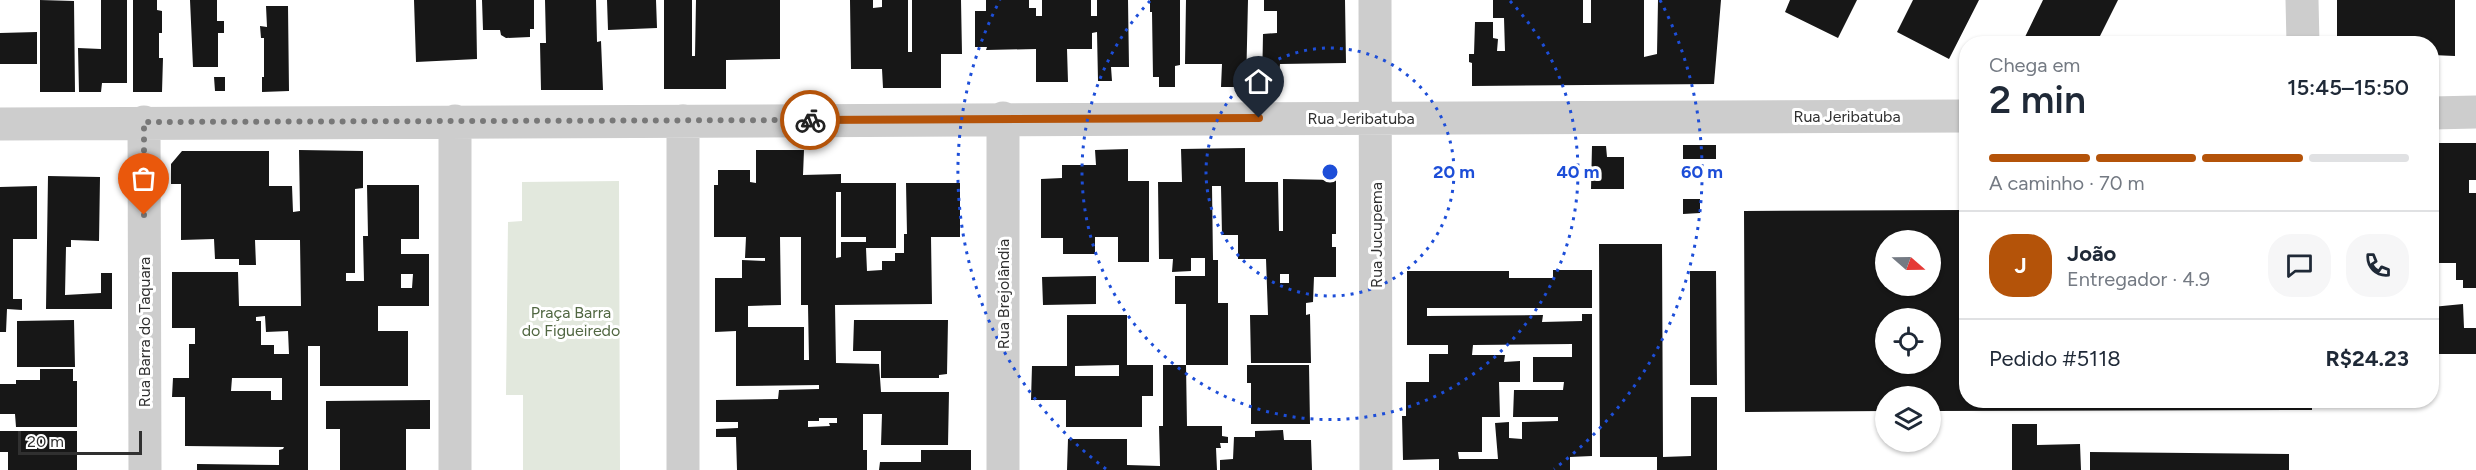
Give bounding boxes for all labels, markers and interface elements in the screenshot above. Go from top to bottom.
text: Chega em [1989,53,2080,77]
pin [1233,56,1284,118]
icon: home [1242,65,1275,98]
text: 15:45–15:50 [2287,74,2409,101]
text: 2 min [1989,76,2086,123]
courier [780,90,840,150]
icon: bike [794,104,827,137]
street label: Rua Jeribatuba [1793,107,1901,126]
street label: Rua Jeribatuba [1307,109,1415,128]
pin [118,153,169,215]
text: 20 m [1433,161,1475,183]
text: 40 m [1556,161,1600,183]
text: 60 m [1681,161,1723,183]
icon: bag [127,162,160,195]
centre of rings [1320,162,1340,182]
text: A caminho · 70 m [1989,171,2145,195]
street label: Rua Jucupema [1367,182,1386,288]
north arrow [1875,230,1941,296]
map controls [1875,230,1941,452]
button: chat [2268,234,2331,297]
button: phone [2346,234,2409,297]
street label: Rua Brejolândia [994,239,1013,349]
text: João [2067,240,2116,267]
text: J [2014,252,2027,279]
street label: Rua Barra do Taquara [135,257,154,407]
text: Entregador · 4.9 [2067,267,2210,291]
park label: Praça Barra do Figueiredo [522,303,620,340]
button: locate [1875,308,1941,374]
text: Pedido #5118 [1989,345,2121,372]
text: R$24.23 [2326,345,2409,372]
button: layers [1875,386,1941,452]
scale bar [18,428,142,456]
text: 20 m [27,432,64,451]

